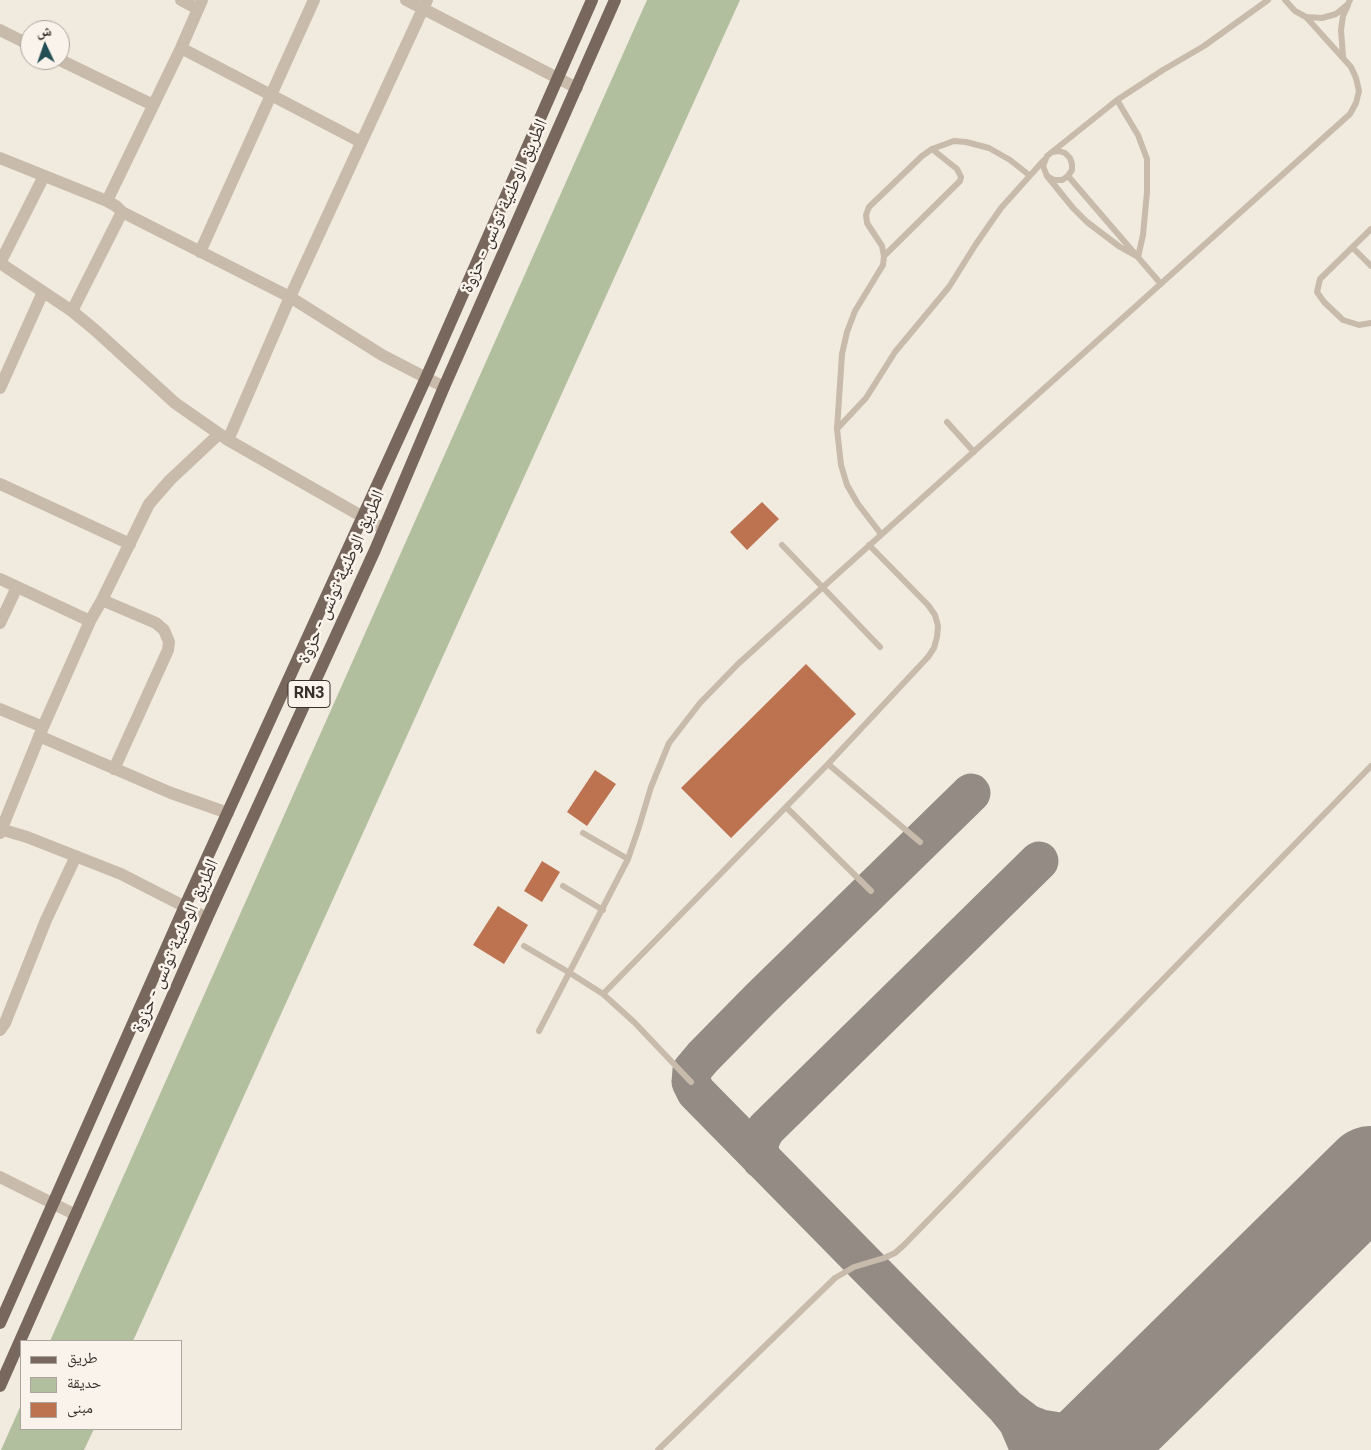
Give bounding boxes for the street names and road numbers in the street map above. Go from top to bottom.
street label: الطريق الوطنية تونس - حزوة [457,116,553,296]
street label: الطريق الوطنية تونس - حزوة [294,487,390,667]
road number: RN3 [288,681,330,708]
street label: الطريق الوطنية تونس - حزوة [128,856,224,1036]

